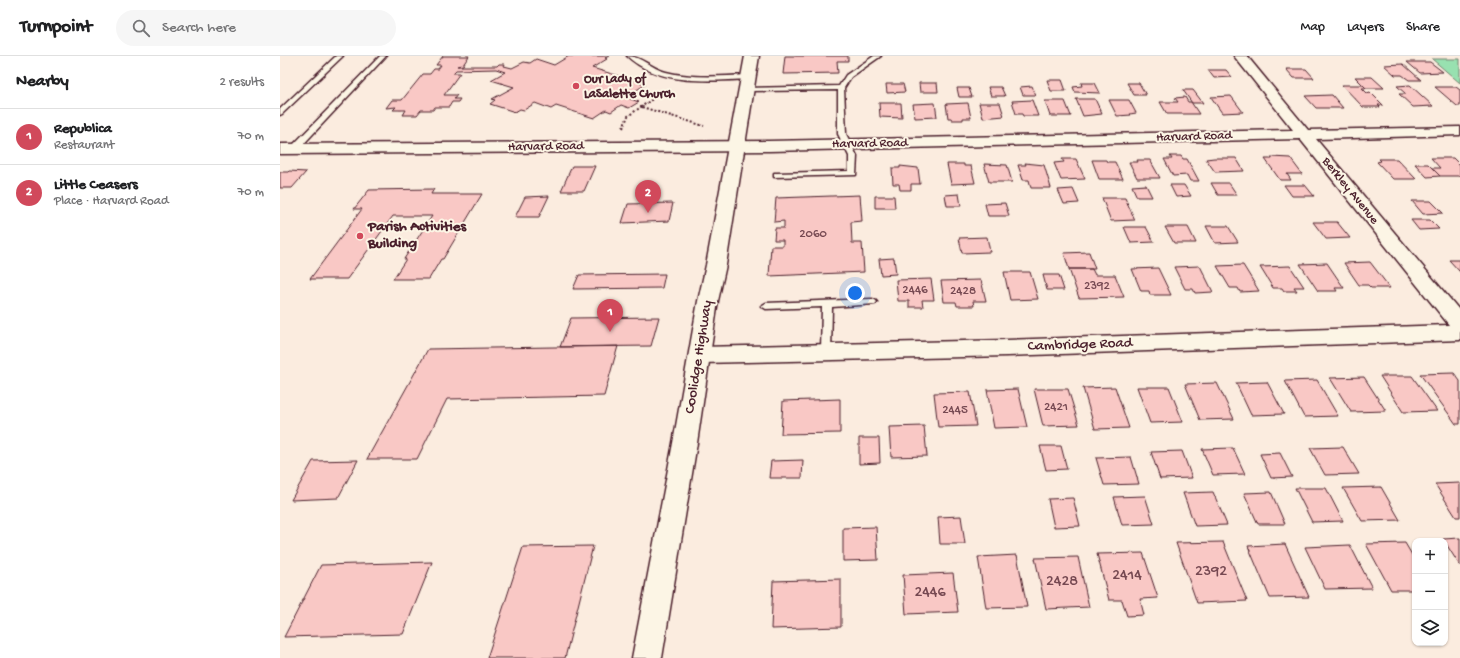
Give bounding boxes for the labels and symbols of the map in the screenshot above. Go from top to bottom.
place label: Our Lady of LaSalette Church [584,71,675,102]
marker: Our Lady of LaSalette Church [571,81,581,91]
street label: Harvard Road [1156,128,1234,146]
street label: Harvard Road [832,136,909,152]
street label: Harvard Road [508,139,585,155]
street label: Berkley Avenue [1318,154,1382,228]
pin: 2 [635,180,661,213]
place label: Parish Activities Building [367,218,468,253]
house number: 2060 [799,227,827,242]
marker: Parish Activities Building [355,231,365,241]
house number: 2392 [1084,279,1111,294]
your location [845,283,865,303]
house number: 2446 [902,283,928,298]
house number: 2428 [950,284,976,299]
street label: Coolidge Highway [681,298,717,415]
pin: 1 [597,299,623,332]
street label: Cambridge Road [1027,334,1134,356]
house number: 2421 [1044,400,1068,415]
house number: 2445 [942,403,968,418]
house number: 2392 [1195,563,1227,582]
house number: 2414 [1112,567,1142,586]
house number: 2428 [1046,573,1078,592]
house number: 2446 [914,584,946,603]

